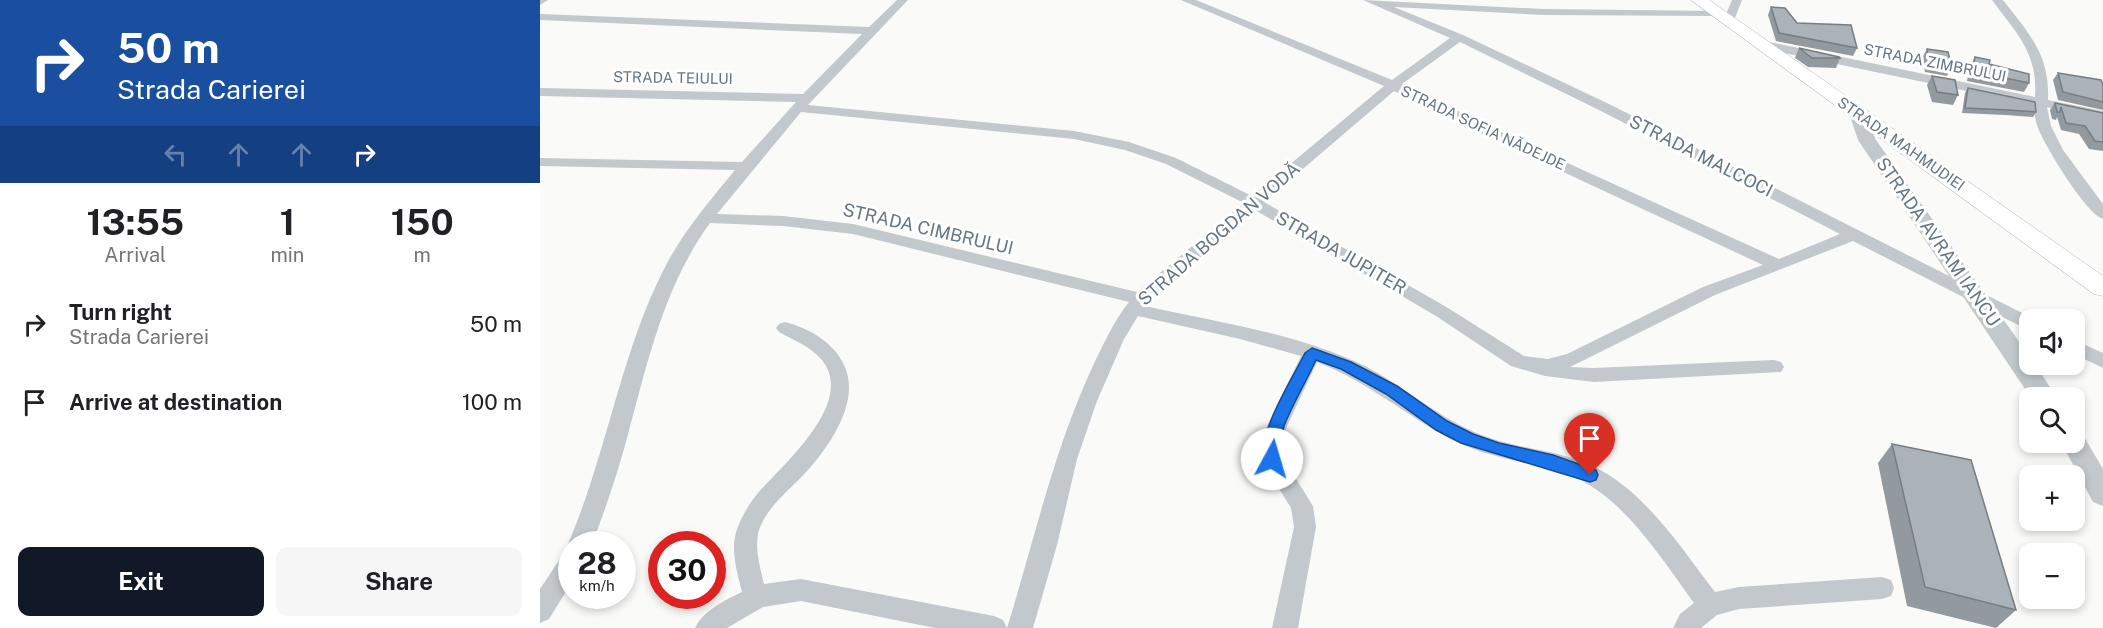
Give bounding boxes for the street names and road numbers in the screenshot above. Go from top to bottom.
street label: STRADA ZIMBRULUI [1863,40,2008,85]
street label: STRADA TEIULUI [613,68,733,87]
street label: STRADA SOFIA NĂDEJDE [1398,82,1568,173]
street label: STRADA MAHMUDIEI [1834,93,1968,194]
street label: STRADA MALCOCI [1626,110,1777,201]
street label: STRADA AVRAM IANCU [1872,153,2005,330]
street label: STRADA BOGDAN VODĂ [1134,158,1304,309]
street label: STRADA CIMBRULUI [841,199,1015,258]
street label: STRADA JUPITER [1272,207,1410,298]

